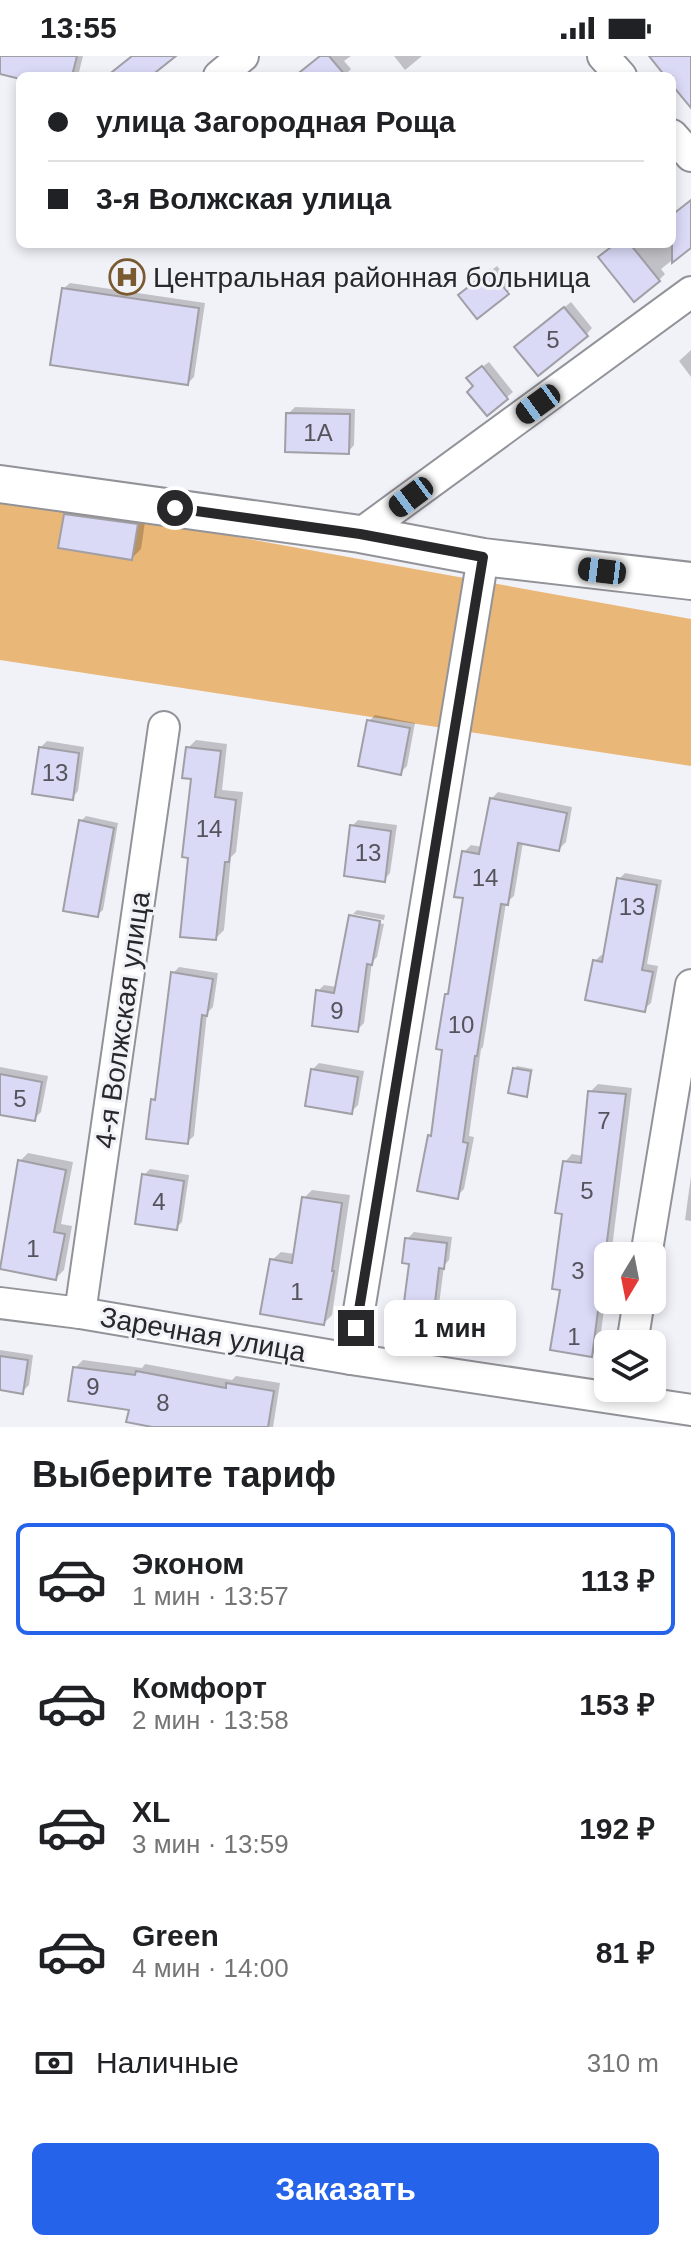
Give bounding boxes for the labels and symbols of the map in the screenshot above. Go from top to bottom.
hospital icon: Центральная районная больница [108,258,146,296]
place label: Центральная районная больница [153,262,590,293]
house number: 5 [546,326,560,353]
car [512,380,564,428]
house number: 1А [303,419,333,446]
car [385,473,437,521]
route start [157,490,193,526]
car [577,556,627,586]
house number: 13 [42,759,68,786]
house number: 14 [196,815,222,842]
house number: 13 [355,839,381,866]
house number: 14 [472,864,498,891]
street label: 4-я Волжская улица [89,889,156,1150]
house number: 13 [619,893,645,920]
house number: 9 [330,997,344,1024]
house number: 10 [448,1011,474,1038]
house number: 5 [13,1085,27,1112]
house number: 7 [597,1107,611,1134]
house number: 5 [580,1177,594,1204]
house number: 4 [152,1188,166,1215]
house number: 1 [26,1235,40,1262]
north arrow [594,1242,666,1314]
house number: 3 [571,1257,585,1284]
house number: 1 [290,1278,304,1305]
callout: 1 мин [384,1300,516,1356]
street label: Заречная улица [98,1301,309,1368]
route end [338,1310,374,1346]
house number: 1 [567,1323,581,1350]
house number: 9 [86,1373,100,1400]
house number: 8 [156,1389,170,1416]

